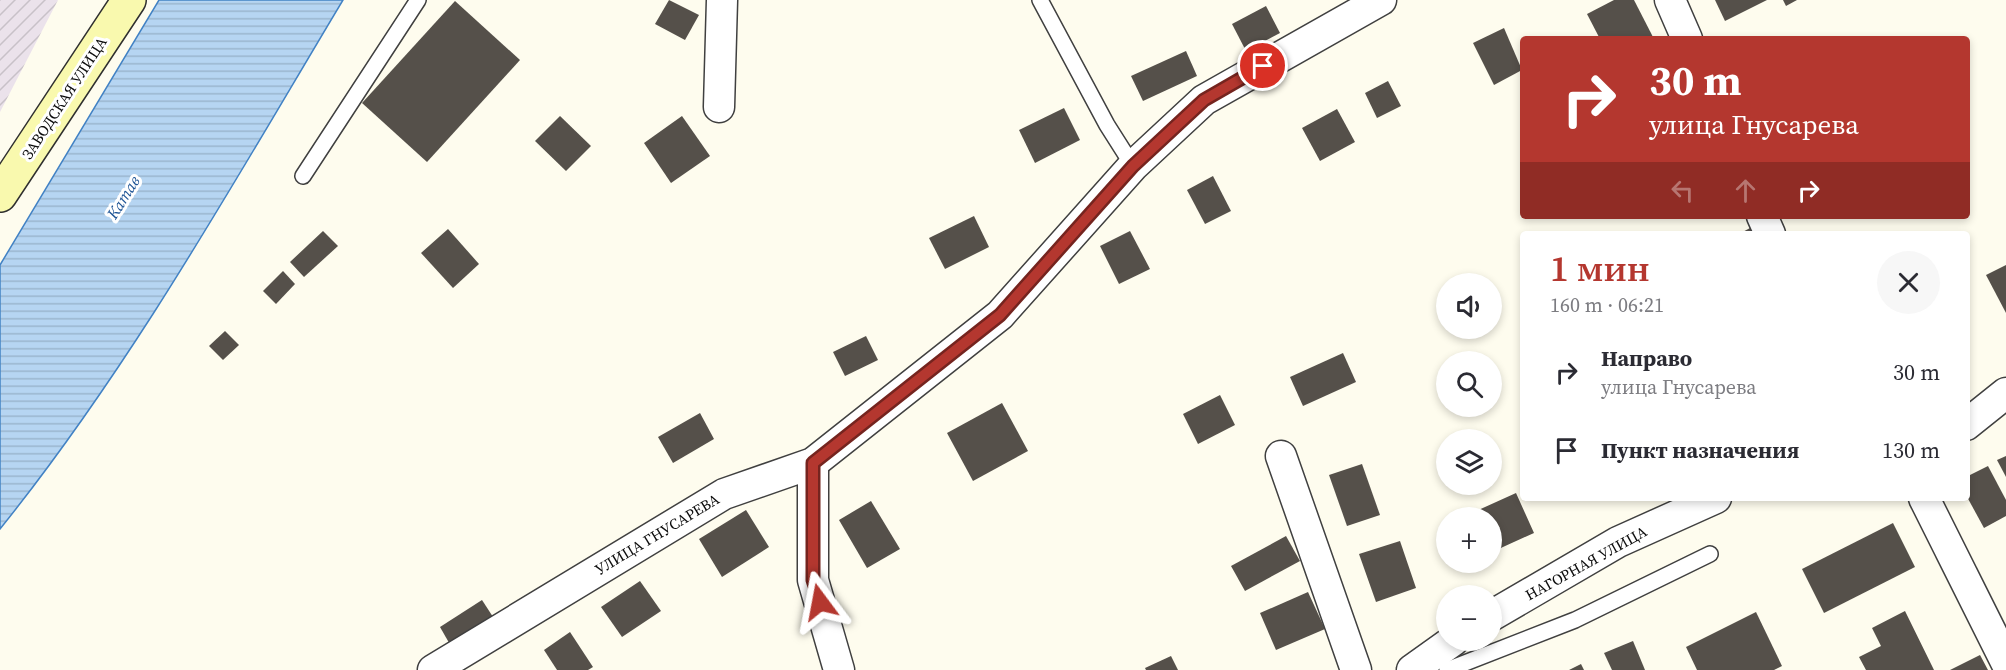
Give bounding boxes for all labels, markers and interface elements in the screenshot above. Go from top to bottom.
street label: ЗАВОДСКАЯ УЛИЦА [16,33,112,163]
pin [1237,40,1288,91]
icon: arrive [1246,49,1279,82]
text: 30 m [1649,51,1742,109]
icon: right [1550,60,1628,138]
text: улица Гнусарева [1649,106,1859,143]
water label: Катав [101,171,145,224]
icon: left [1666,174,1699,207]
icon: ahead [1729,174,1762,207]
icon: right [1792,174,1825,207]
text: 1 мин [1550,244,1650,293]
button: close [1877,251,1940,314]
map controls [1436,273,1502,651]
button: sound [1436,273,1502,339]
text: 160 m · 06:21 [1550,291,1664,319]
text: Направо [1601,343,1692,373]
button: search [1436,351,1502,417]
icon: right [1550,356,1583,389]
text: 30 m [1893,357,1940,387]
text: улица Гнусарева [1601,373,1757,401]
button: layers [1436,429,1502,495]
icon: arrive [1550,434,1583,467]
text: Пункт назначения [1601,435,1799,465]
text: 130 m [1882,435,1940,465]
street label: УЛИЦА ГНУСАРЕВА [591,488,723,580]
button: + [1436,507,1502,573]
street label: НАГОРНАЯ УЛИЦА [1521,521,1651,605]
position arrow [788,570,852,634]
button: − [1436,585,1502,651]

